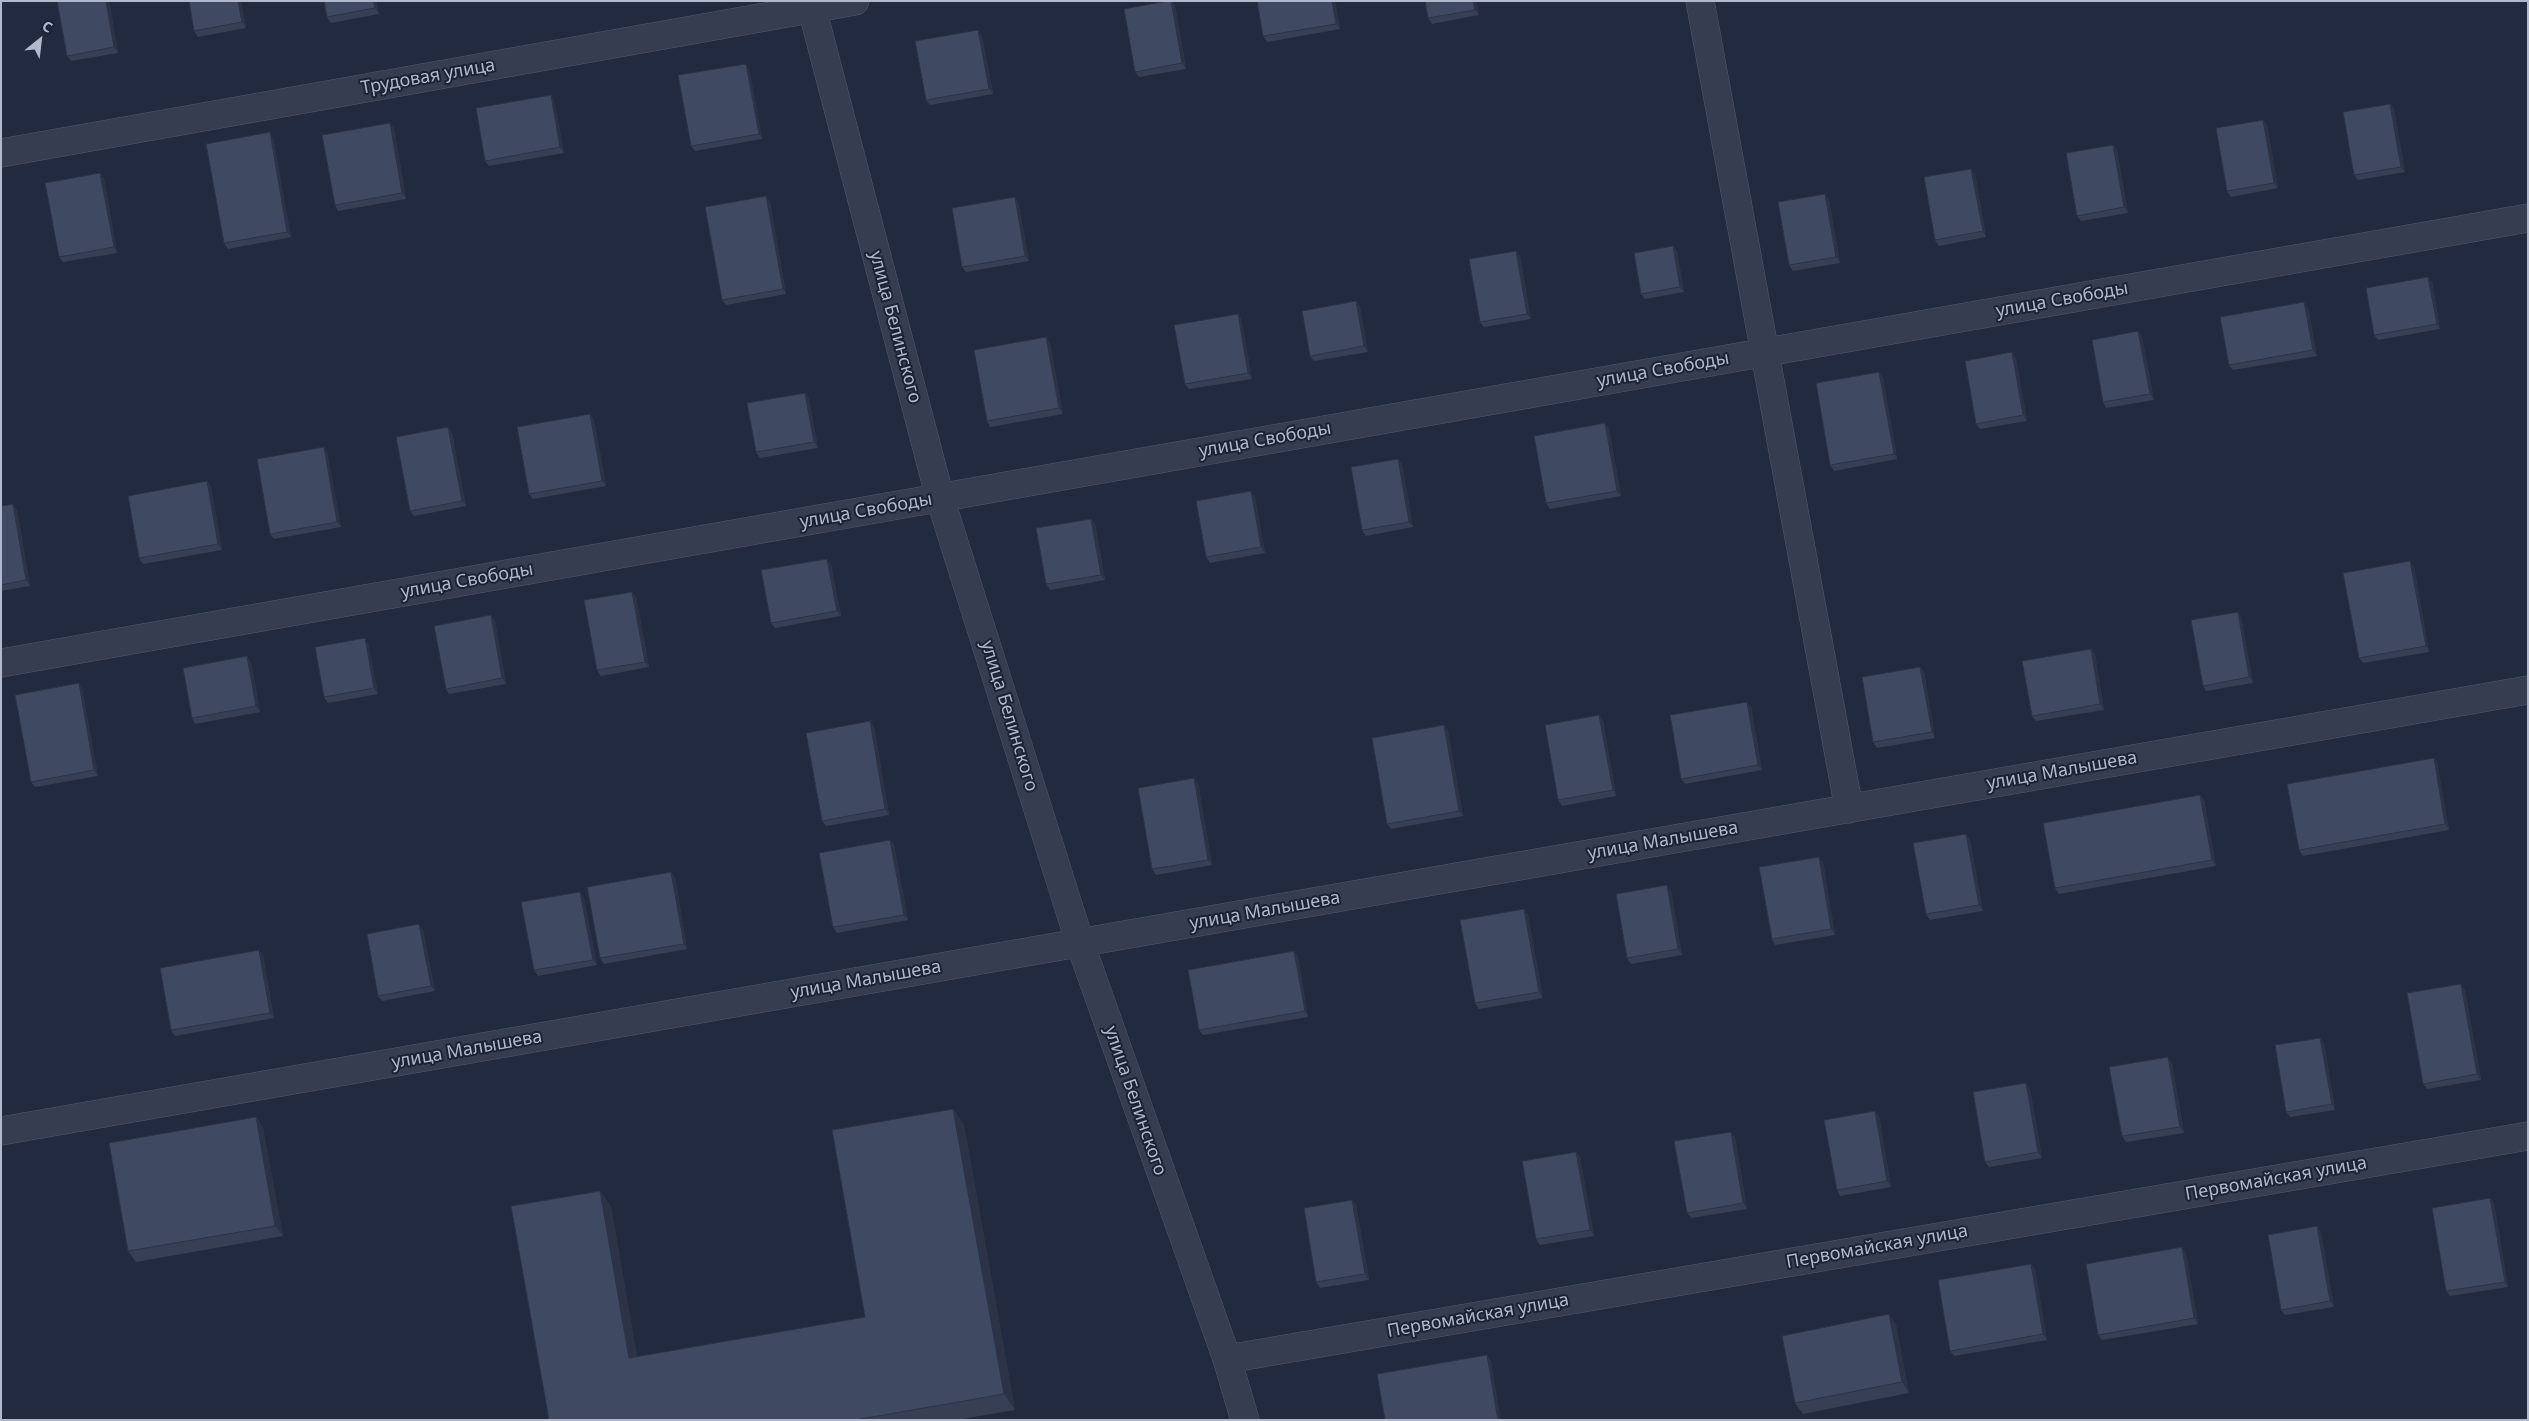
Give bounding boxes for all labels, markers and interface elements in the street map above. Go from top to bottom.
north arrow [15,15,65,65]
text: С [39,16,56,37]
street label: Трудовая улица [359,55,497,99]
street label: улица Белинского [864,249,926,405]
street label: улица Свободы [1994,278,2130,322]
street label: улица Свободы [1595,348,1731,392]
street label: улица Свободы [1197,418,1333,462]
street label: улица Свободы [798,489,934,533]
street label: улица Свободы [399,559,535,603]
street label: улица Белинского [976,638,1042,794]
street label: улица Малышева [1985,747,2139,795]
street label: улица Малышева [1586,817,1740,865]
street label: улица Малышева [1188,887,1342,935]
street label: улица Малышева [789,956,943,1004]
street label: улица Белинского [1099,1023,1171,1179]
street label: улица Малышева [390,1026,544,1074]
street label: Первомайская улица [2183,1152,2369,1206]
street label: Первомайская улица [1784,1220,1970,1274]
street label: Первомайская улица [1385,1289,1571,1343]

